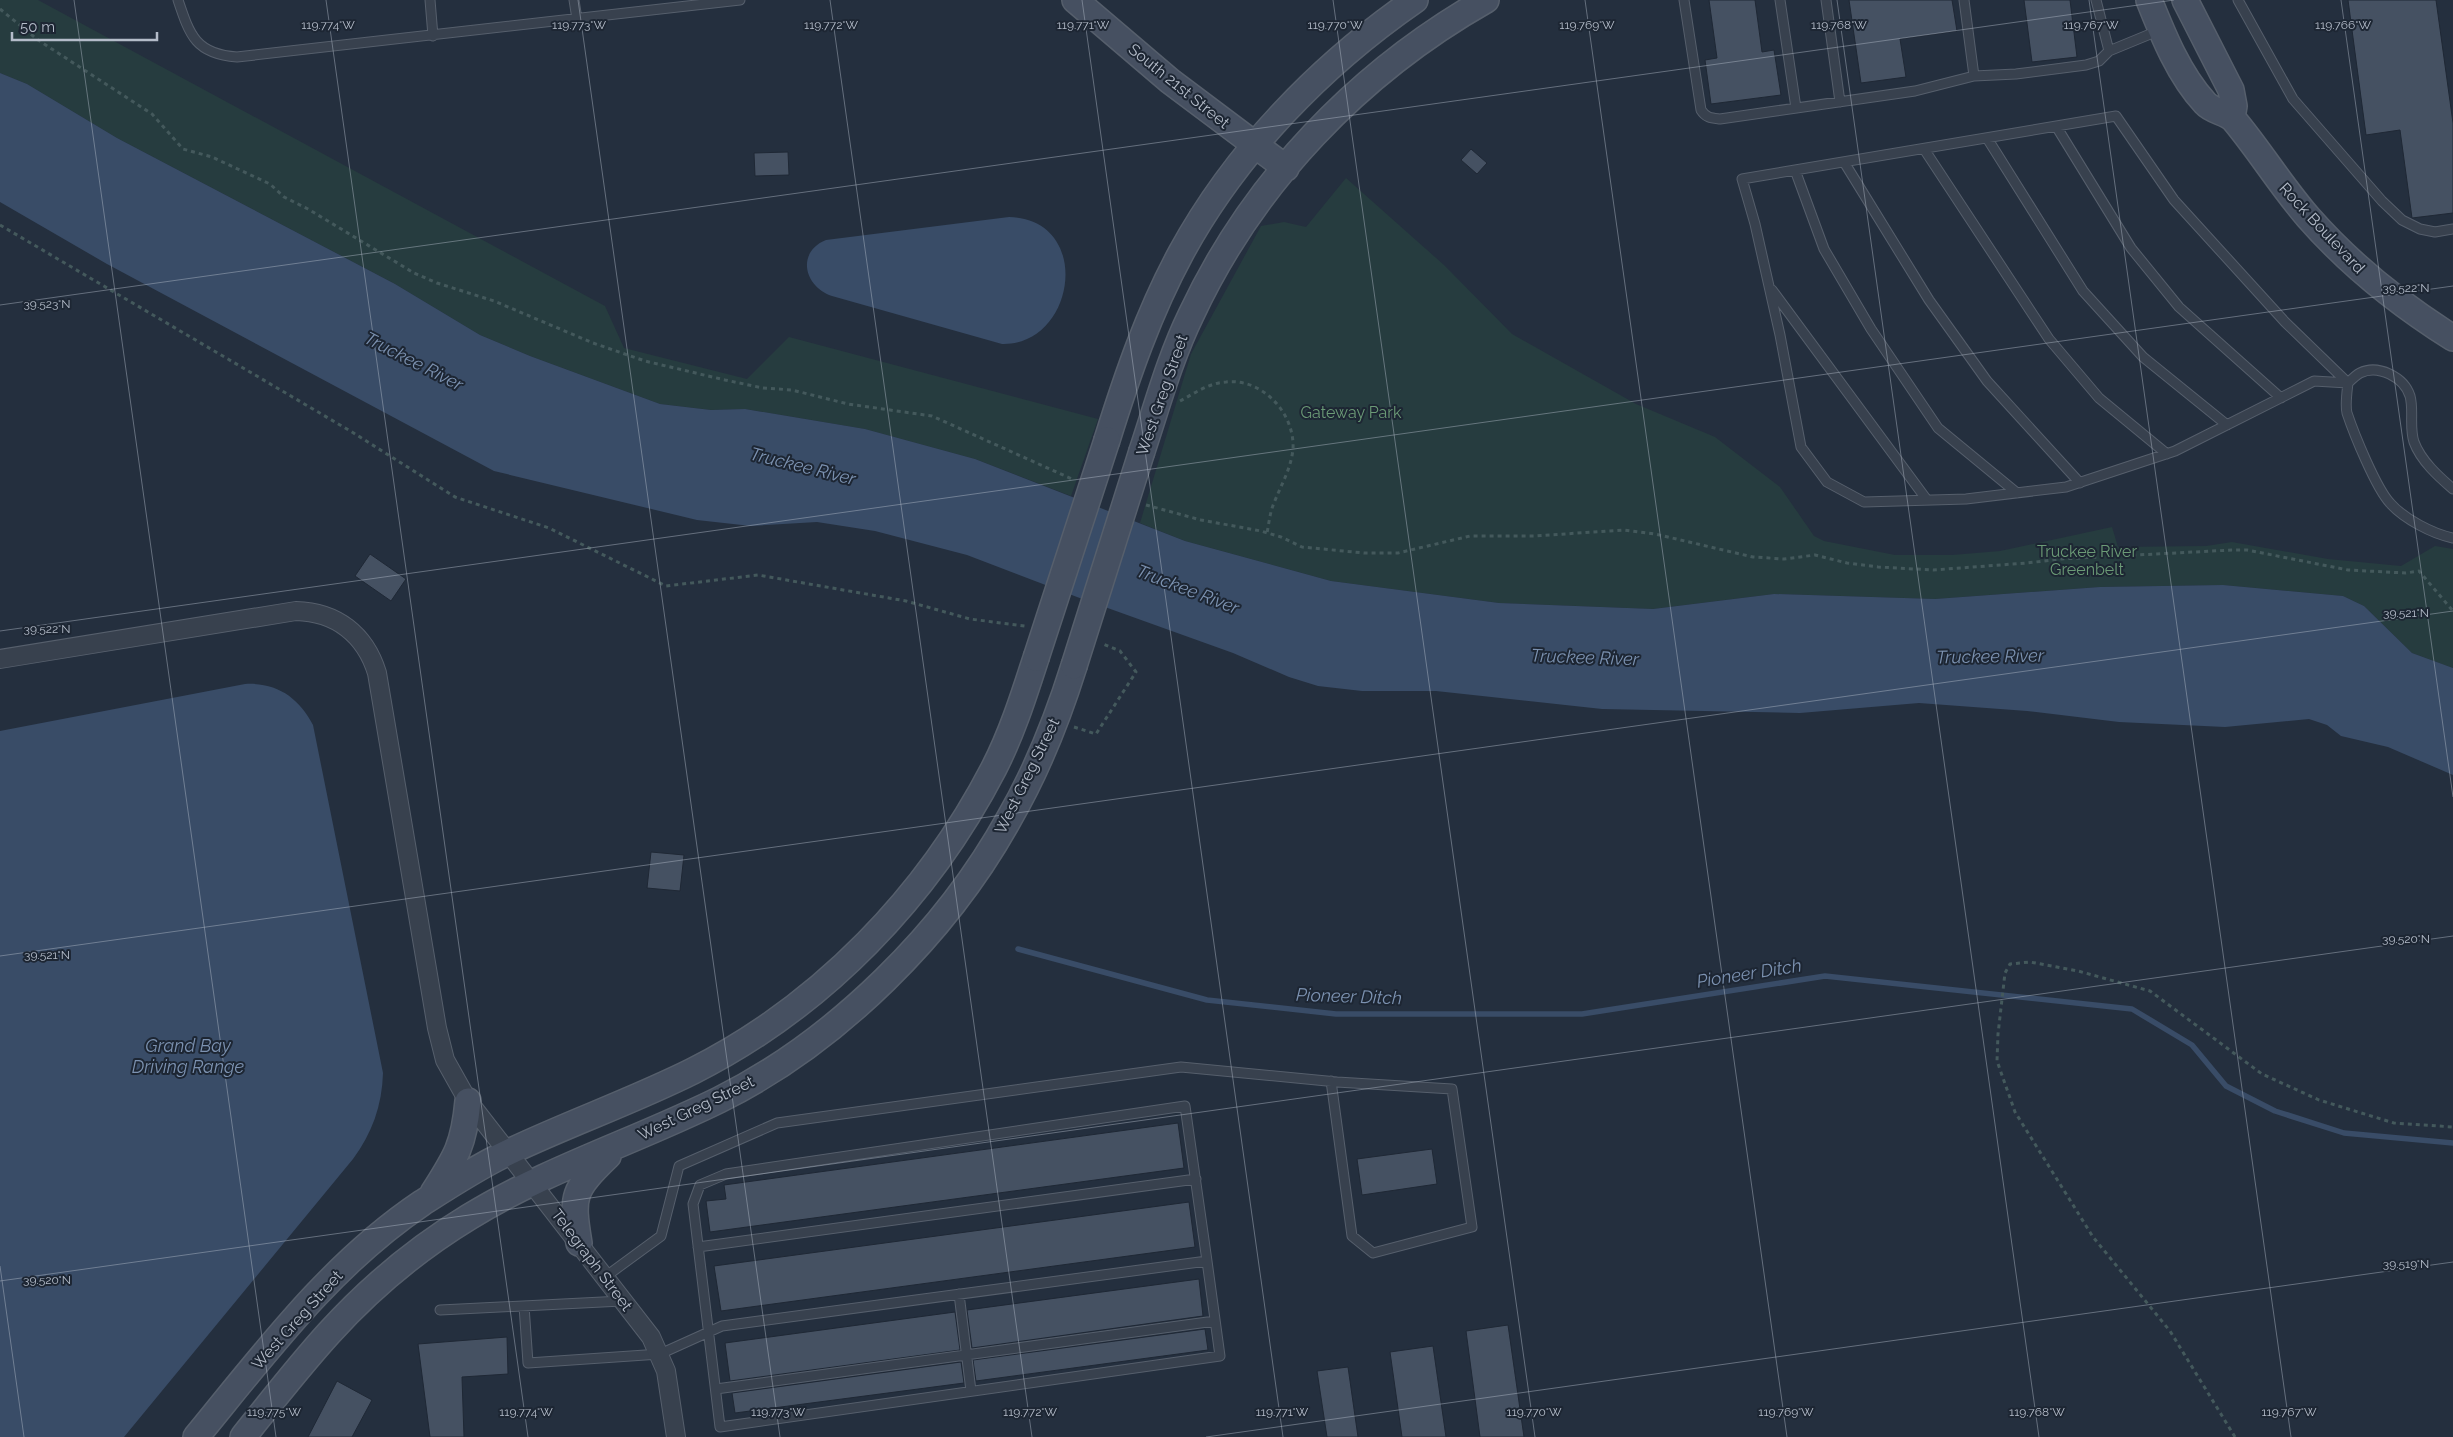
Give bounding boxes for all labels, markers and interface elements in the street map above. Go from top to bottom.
scale bar [12,10,158,42]
text: 50 m [20,18,55,36]
text: 119.774°W [301,18,355,32]
text: 119.773°W [552,18,606,32]
text: 119.772°W [804,18,858,32]
text: 119.771°W [1057,18,1110,32]
text: 119.770°W [1308,18,1363,32]
text: 119.769°W [1559,18,1615,32]
text: 119.768°W [1811,18,1867,32]
text: 119.767°W [2063,18,2119,32]
text: 119.766°W [2315,18,2371,32]
street label: South 21st Street [1125,40,1234,133]
street label: Rock Boulevard [2275,179,2369,277]
text: 39.522°N [2382,281,2430,295]
text: 39.523°N [23,297,71,311]
water label: Truckee River [361,327,468,395]
street label: West Greg Street [1132,331,1192,458]
park label: Gateway Park [1301,403,1402,422]
water label: Truckee River [748,443,859,489]
park label: Truckee River Greenbelt [2037,542,2138,579]
water label: Truckee River [1134,560,1243,618]
text: 39.521°N [2383,606,2429,620]
text: 39.522°N [23,622,71,636]
water label: Truckee River [1531,645,1640,669]
water label: Truckee River [1936,645,2045,667]
street label: West Greg Street [991,714,1064,837]
text: 39.520°N [2382,932,2430,946]
text: 39.521°N [24,948,70,962]
water label: Pioneer Ditch [1695,954,1803,992]
water label: Pioneer Ditch [1296,984,1402,1008]
water label: Grand Bay Driving Range [132,1035,245,1077]
street label: West Greg Street [635,1071,758,1144]
street label: Telegraph Street [547,1205,637,1315]
text: 39.519°N [2383,1257,2429,1271]
street label: West Greg Street [248,1266,347,1373]
text: 39.520°N [23,1273,71,1287]
text: 119.775°W [247,1405,302,1419]
text: 119.774°W [499,1405,553,1419]
text: 119.773°W [751,1405,805,1419]
text: 119.772°W [1003,1405,1057,1419]
text: 119.771°W [1256,1405,1309,1419]
text: 119.770°W [1507,1405,1562,1419]
text: 119.769°W [1758,1405,1814,1419]
text: 119.768°W [2009,1405,2065,1419]
text: 119.767°W [2261,1405,2317,1419]

